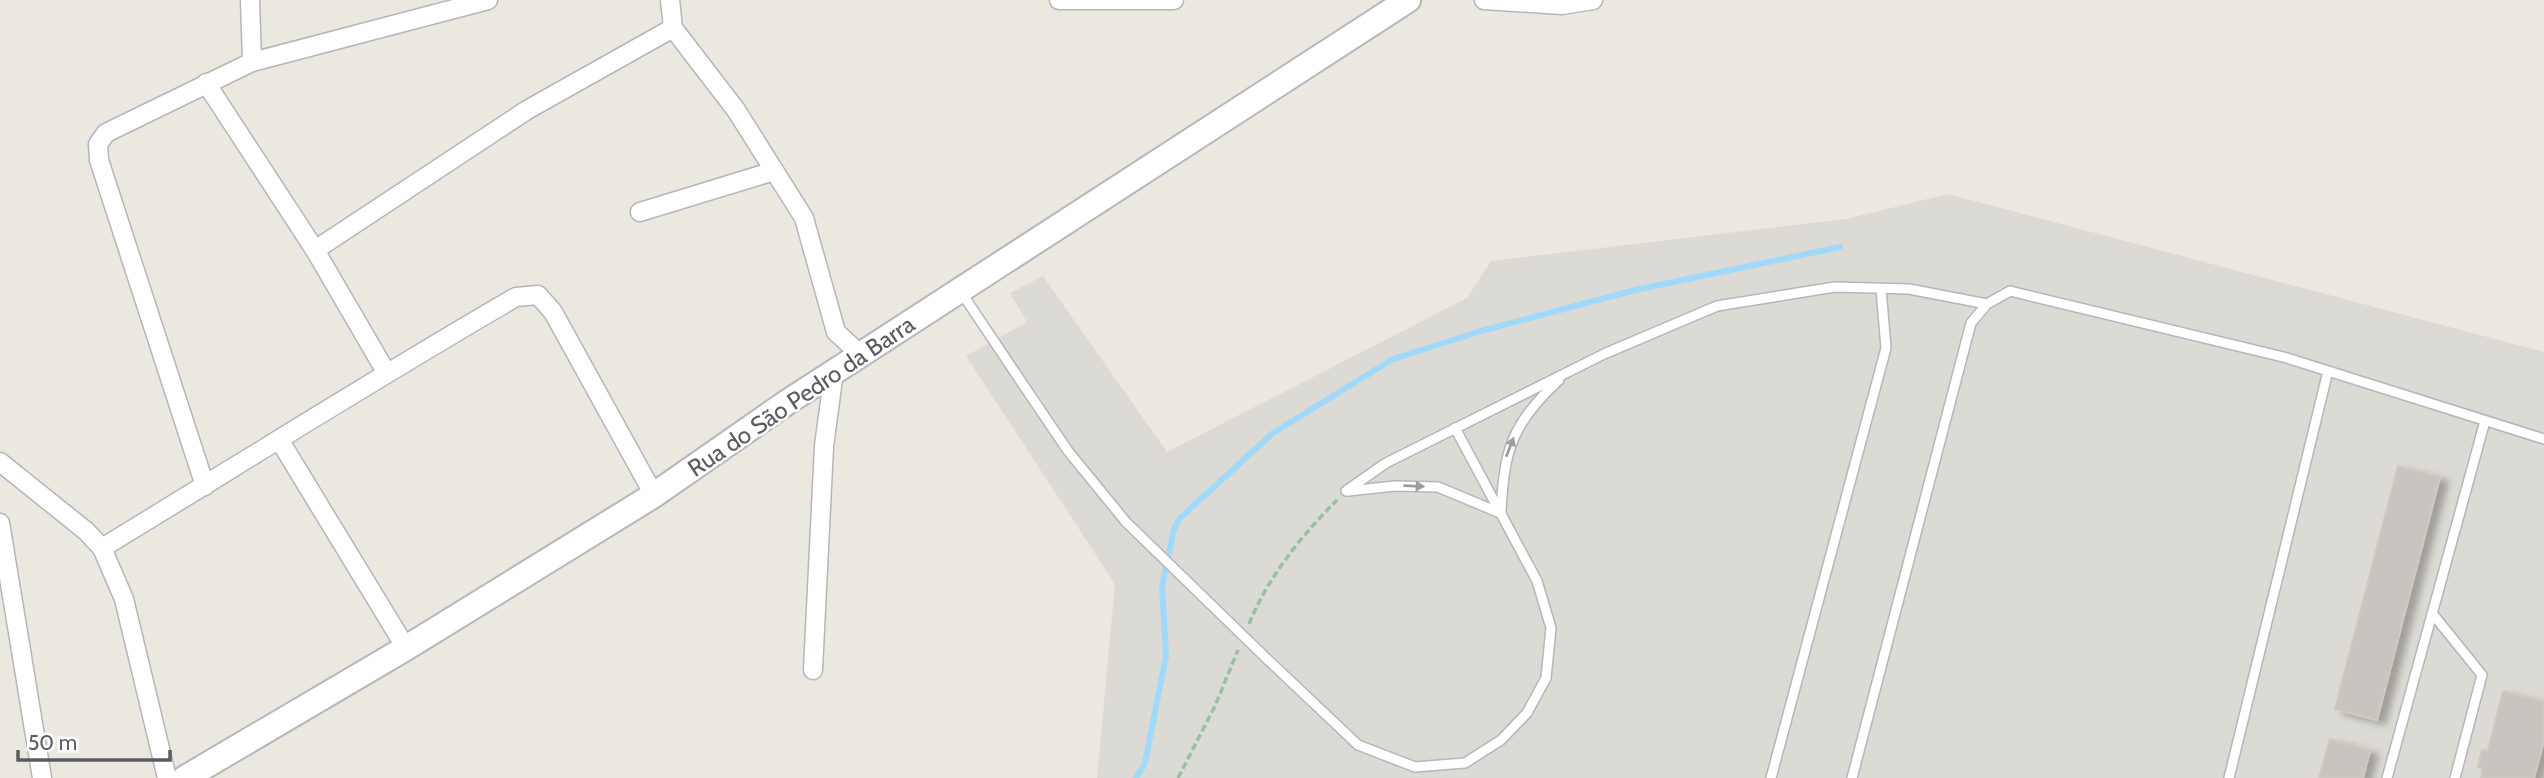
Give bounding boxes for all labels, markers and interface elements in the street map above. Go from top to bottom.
street label: Rua do São Pedro da Barra [682,309,920,483]
one-way arrow [1505,436,1516,457]
one-way arrow [1403,481,1425,492]
scale bar [18,718,170,762]
text: 50 m [28,730,77,755]

